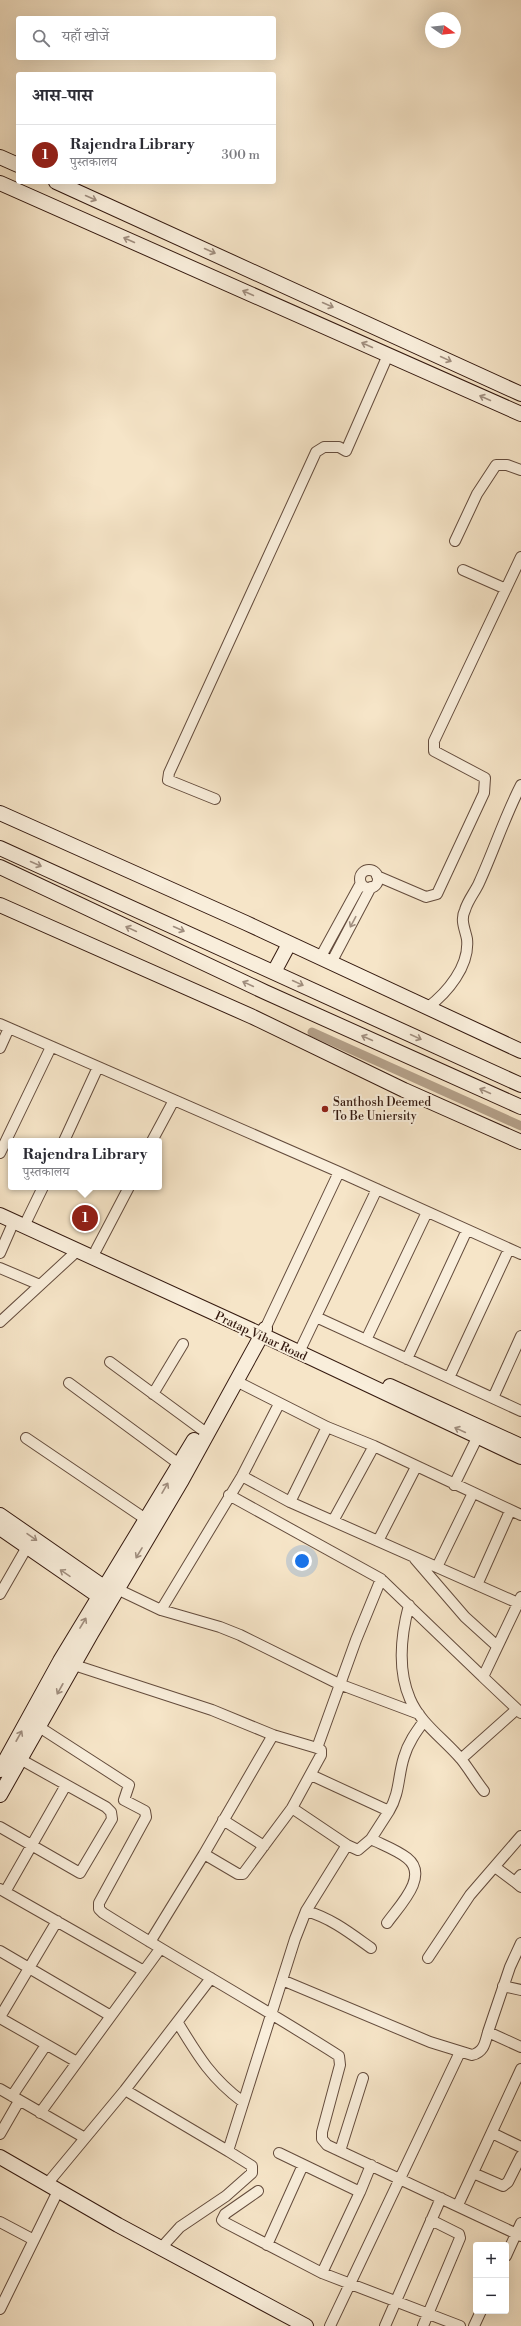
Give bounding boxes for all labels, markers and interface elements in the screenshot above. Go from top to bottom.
north arrow [425,12,461,48]
search box [16,16,276,60]
icon: search [30,27,52,49]
text: यहाँ खोजें [62,27,109,46]
text: आस-पास [32,85,93,107]
text: Rajendra Library [70,135,195,154]
text: 1 [42,147,48,163]
text: 300 m [222,147,260,163]
text: पुस्तकालय [70,154,117,170]
one-way arrow [85,195,97,202]
one-way arrow [123,236,135,243]
one-way arrow [203,248,215,255]
one-way arrow [242,289,254,296]
one-way arrow [322,301,334,309]
one-way arrow [361,341,373,349]
one-way arrow [440,356,452,363]
one-way arrow [480,394,492,401]
one-way arrow [29,861,41,868]
one-way arrow [349,916,356,928]
one-way arrow [125,925,137,932]
one-way arrow [173,926,185,934]
one-way arrow [243,980,255,987]
one-way arrow [291,980,303,987]
one-way arrow [361,1034,373,1041]
one-way arrow [410,1034,422,1041]
one-way arrow [480,1087,492,1094]
place label: Santhosh Deemed To Be Uniersity [333,1095,431,1124]
marker: Santhosh Deemed To Be Uniersity [320,1104,330,1114]
popup [8,1138,162,1190]
text: Rajendra Library [23,1145,147,1164]
text: पुस्तकालय [23,1164,70,1180]
pin: 1 [72,1203,98,1233]
street label: Pratap Vihar Road [212,1309,309,1364]
one-way arrow [454,1426,466,1433]
one-way arrow [162,1482,169,1494]
one-way arrow [26,1533,37,1541]
one-way arrow [134,1547,142,1559]
your location [292,1551,312,1571]
one-way arrow [60,1569,71,1577]
one-way arrow [79,1617,87,1629]
one-way arrow [55,1683,63,1695]
one-way arrow [16,1731,23,1743]
map controls [473,2242,509,2314]
button: + [473,2242,509,2278]
button: − [473,2278,509,2314]

